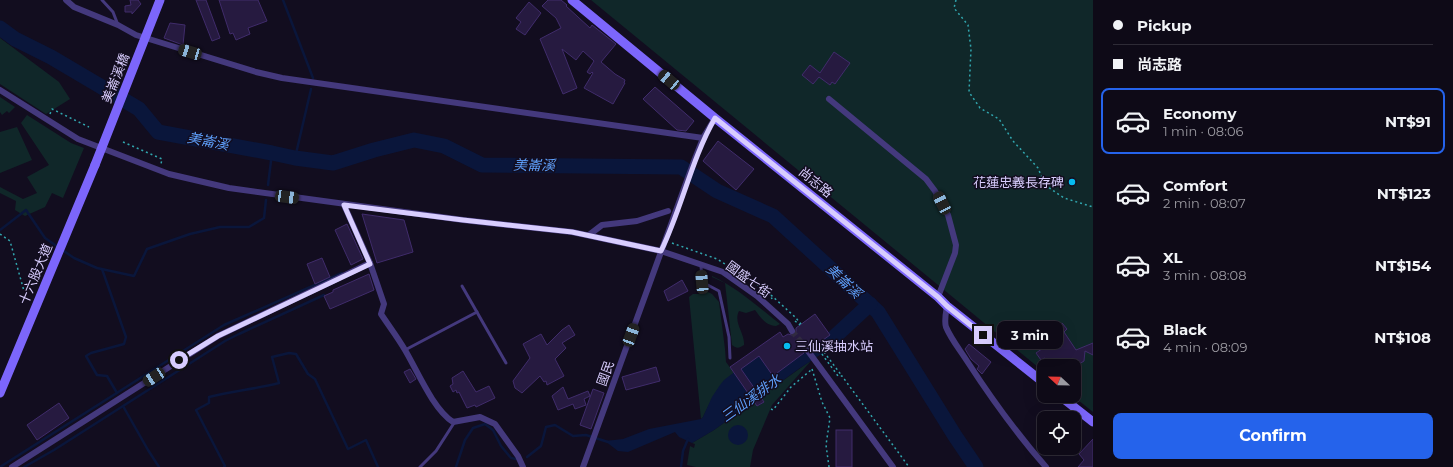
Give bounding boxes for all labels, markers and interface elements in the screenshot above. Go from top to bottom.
text: Pickup [1137,16,1192,35]
car [177,43,203,61]
street label: 美崙溪橋 [98,51,132,105]
text: 尚志路 [1137,55,1182,74]
car [656,68,682,92]
icon: car [1115,103,1151,139]
text: Economy [1163,104,1236,123]
text: NT$91 [1385,112,1431,131]
text: 1 min · 08:06 [1163,123,1243,139]
water label: 美崙溪 [186,128,232,154]
water label: 美崙溪 [513,156,557,174]
street label: 尚志路 [796,164,836,200]
place label: 花蓮忠義長存碑 [973,174,1064,190]
icon: car [1115,175,1151,211]
text: Comfort [1163,176,1228,195]
marker: 花蓮忠義長存碑 [1067,177,1077,187]
text: NT$123 [1377,184,1431,203]
car [274,189,300,205]
car [931,190,953,216]
text: 2 min · 08:07 [1163,195,1246,211]
street label: 十六股大道 [15,241,55,307]
icon: car [1115,247,1151,283]
text: XL [1163,248,1182,267]
text: NT$154 [1375,256,1431,275]
street label: 國盛七街 [723,257,775,301]
water label: 美崙溪 [823,260,867,303]
text: 3 min · 08:08 [1163,267,1246,283]
car [695,270,709,294]
icon: car [1115,319,1151,355]
text: Black [1163,320,1207,339]
callout: 3 min [997,321,1063,349]
car [621,322,641,348]
route end [974,326,992,344]
text: 3 min [1011,327,1049,343]
text: NT$108 [1374,328,1431,347]
place label: 三仙溪抽水站 [795,338,873,354]
text: 4 min · 08:09 [1163,339,1247,355]
marker: 三仙溪抽水站 [782,341,792,351]
route start [170,351,188,369]
street label: 國民 [593,358,617,388]
north arrow [1037,359,1081,403]
map controls [1037,359,1081,455]
car [141,365,167,389]
water label: 三仙溪排水 [717,370,785,426]
button: locate [1037,411,1081,455]
button: Confirm [1113,413,1433,459]

